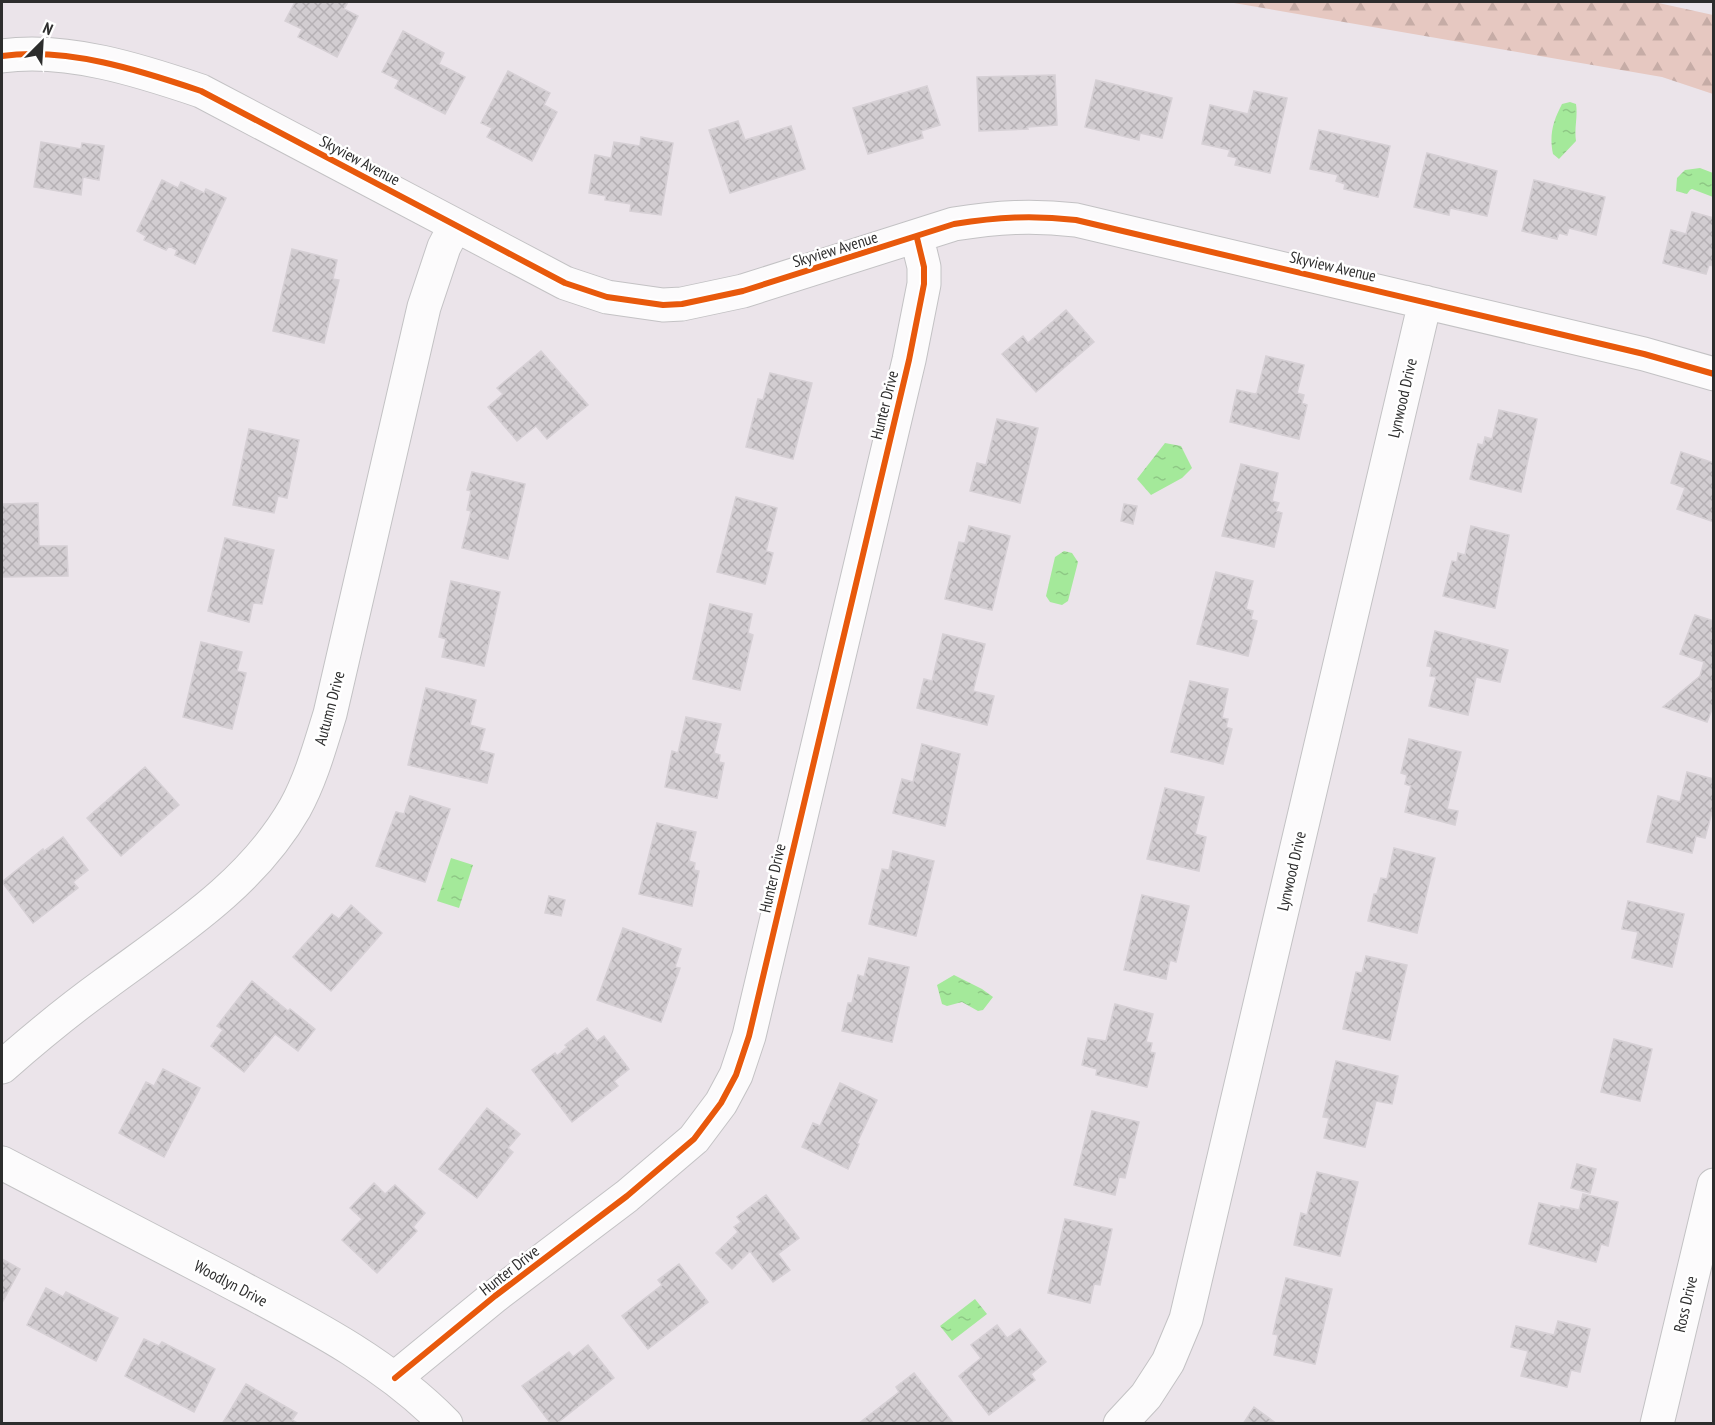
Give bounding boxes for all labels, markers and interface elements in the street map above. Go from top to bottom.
north arrow [12,12,72,72]
text: N [40,17,56,39]
street label: Skyview Avenue [316,131,404,189]
street label: Skyview Avenue [790,227,880,271]
street label: Skyview Avenue [1288,246,1378,286]
street label: Lynwood Drive [1383,356,1421,440]
street label: Hunter Drive [866,368,902,442]
street label: Autumn Drive [310,669,348,747]
street label: Lynwood Drive [1272,829,1310,913]
street label: Hunter Drive [754,842,790,914]
street label: Hunter Drive [475,1240,543,1300]
street label: Woodlyn Drive [191,1255,271,1311]
street label: Ross Drive [1669,1274,1701,1334]

